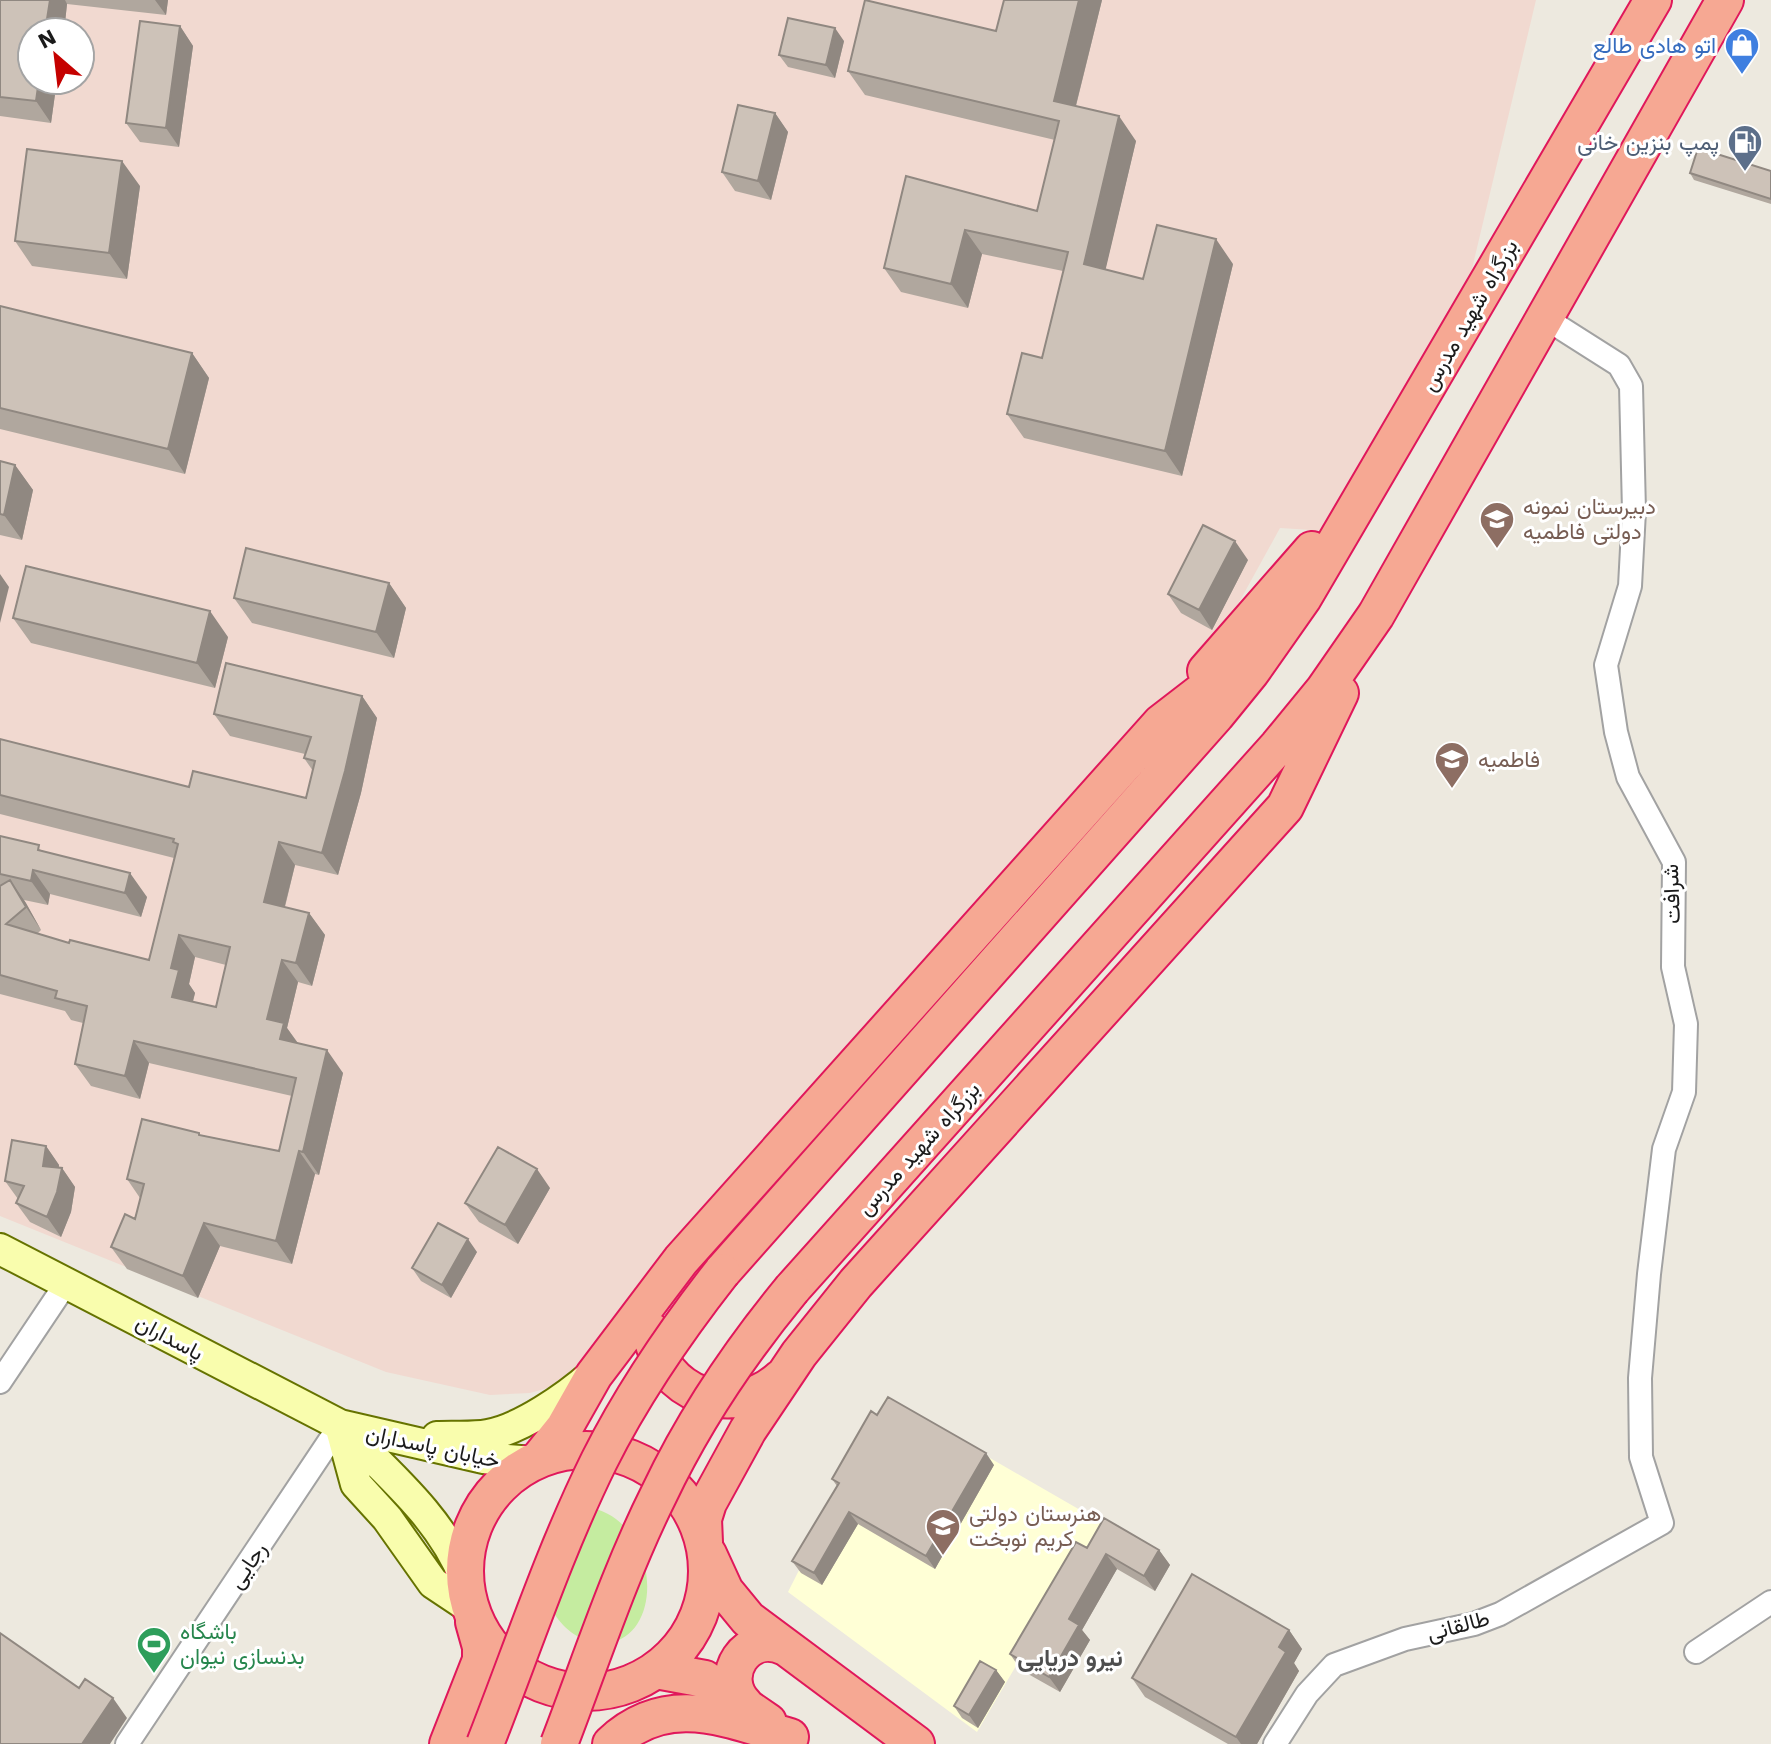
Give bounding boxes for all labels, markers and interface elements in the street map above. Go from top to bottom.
north arrow [16,16,96,96]
text: N [34,24,60,54]
shop icon: اتو هادی طالع [1723,26,1761,76]
place label: اتو هادی طالع [1593,33,1716,60]
fuel station icon: پمپ بنزین خانی [1726,123,1764,173]
place label: پمپ بنزین خانی [1577,130,1719,157]
street label: بزرگراه شهید مدرس [1416,235,1524,396]
place label: دبیرستان نمونه دولتی فاطمیه [1523,494,1656,545]
school or university icon: دبیرستان نمونه دولتی فاطمیه [1478,500,1516,550]
school or university icon: فاطمیه [1433,740,1471,790]
place label: فاطمیه [1478,747,1540,772]
street label: شرافت [1658,864,1686,924]
street label: بزرگراه شهید مدرس [852,1077,985,1221]
street label: پاسداران [131,1309,208,1367]
street label: خیابان پاسداران [363,1420,502,1475]
place label: هنرستان دولتی کریم نوبخت [969,1501,1101,1553]
school or university icon: هنرستان دولتی کریم نوبخت [924,1507,962,1557]
street label: رجایی [223,1537,273,1594]
street label: طالقانی [1424,1605,1492,1647]
place label: باشگاه بدنسازی نیوان [180,1619,305,1670]
sports icon: باشگاه بدنسازی نیوان [135,1625,173,1675]
district label: نیرو دریایی [1017,1644,1123,1673]

